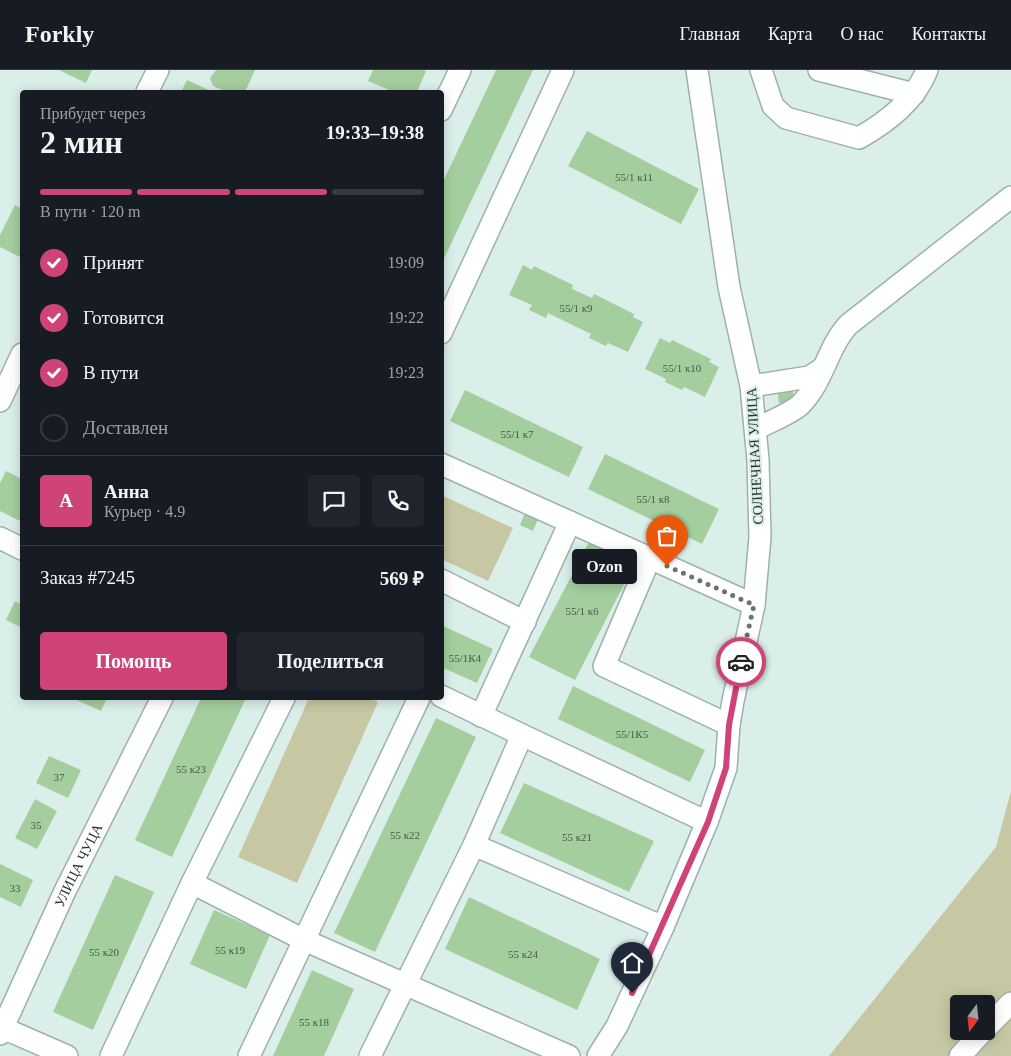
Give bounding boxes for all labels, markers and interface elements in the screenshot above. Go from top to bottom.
text: Forkly [25,21,94,47]
text: Главная [680,24,740,44]
text: Карта [768,24,813,44]
text: О нас [841,24,884,44]
text: Контакты [912,24,986,44]
text: Прибудет через [40,105,146,122]
text: 19:33–19:38 [326,122,424,143]
text: 2 мин [40,124,123,160]
house number: 55/1 к11 [615,171,653,183]
text: В пути · 120 m [40,203,141,220]
icon: check [40,249,68,277]
text: Принят [83,252,144,273]
text: 19:09 [388,254,424,271]
house number: 55/1 к9 [559,302,593,314]
icon: check [40,304,68,332]
text: Готовится [83,307,164,328]
text: 19:22 [388,309,424,326]
icon: check [40,359,68,387]
text: В пути [83,362,139,383]
house number: 55/1 к10 [663,362,702,374]
text: 19:23 [388,364,424,381]
street label: СОЛНЕЧНАЯ УЛИЦА [744,386,766,525]
text: Доставлен [83,417,168,438]
house number: 55/1 к7 [500,428,534,440]
button: chat [308,475,360,527]
button: phone [372,475,424,527]
text: Анна [104,481,149,502]
text: А [59,490,73,511]
house number: 55/1 к8 [636,493,670,505]
text: Курьер · 4.9 [104,503,185,520]
pin [646,515,688,566]
icon: bag [653,522,681,550]
callout: Ozon [572,548,637,584]
text: Ozon [586,558,623,575]
text: Заказ #7245 [40,567,135,588]
text: 569 ₽ [380,568,424,589]
house number: 55/1 к6 [565,605,599,617]
button: Помощь [40,632,227,690]
button: Поделиться [237,632,424,690]
courier [716,637,766,687]
icon: car [727,648,755,676]
house number: 55/1К4 [449,652,482,664]
house number: 55/1К5 [616,728,649,740]
house number: 55 к23 [176,763,207,775]
house number: 37 [54,771,65,783]
house number: 35 [31,819,42,831]
street label: УЛИЦА ЧУЦА [51,820,106,909]
house number: 55 к22 [390,829,420,841]
house number: 55 к21 [562,831,592,843]
house number: 33 [10,882,21,894]
pin [611,942,653,993]
house number: 55 к19 [215,944,246,956]
house number: 55 к20 [89,946,120,958]
house number: 55 к24 [508,948,539,960]
icon: home [618,949,646,977]
north arrow [950,995,995,1040]
map controls [950,995,995,1040]
house number: 55 к18 [299,1016,330,1028]

